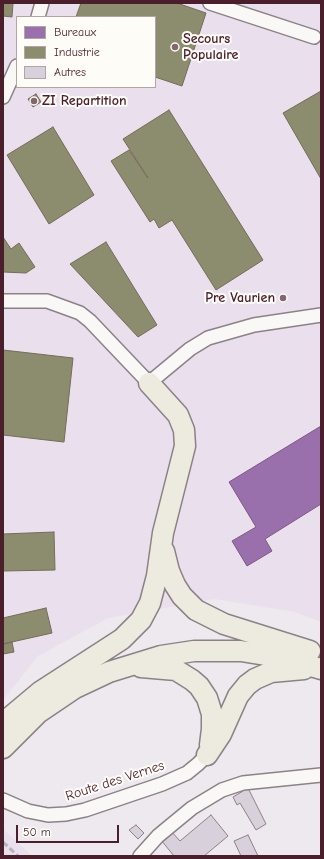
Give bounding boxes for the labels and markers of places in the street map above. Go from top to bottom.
place label: Secours Populaire [183,31,238,64]
marker: Secours Populaire [170,42,180,52]
place label: ZI Repartition [42,93,127,109]
marker: ZI Repartition [29,96,39,106]
place label: Pre Vaurien [205,290,275,306]
marker: Pre Vaurien [278,293,288,303]

